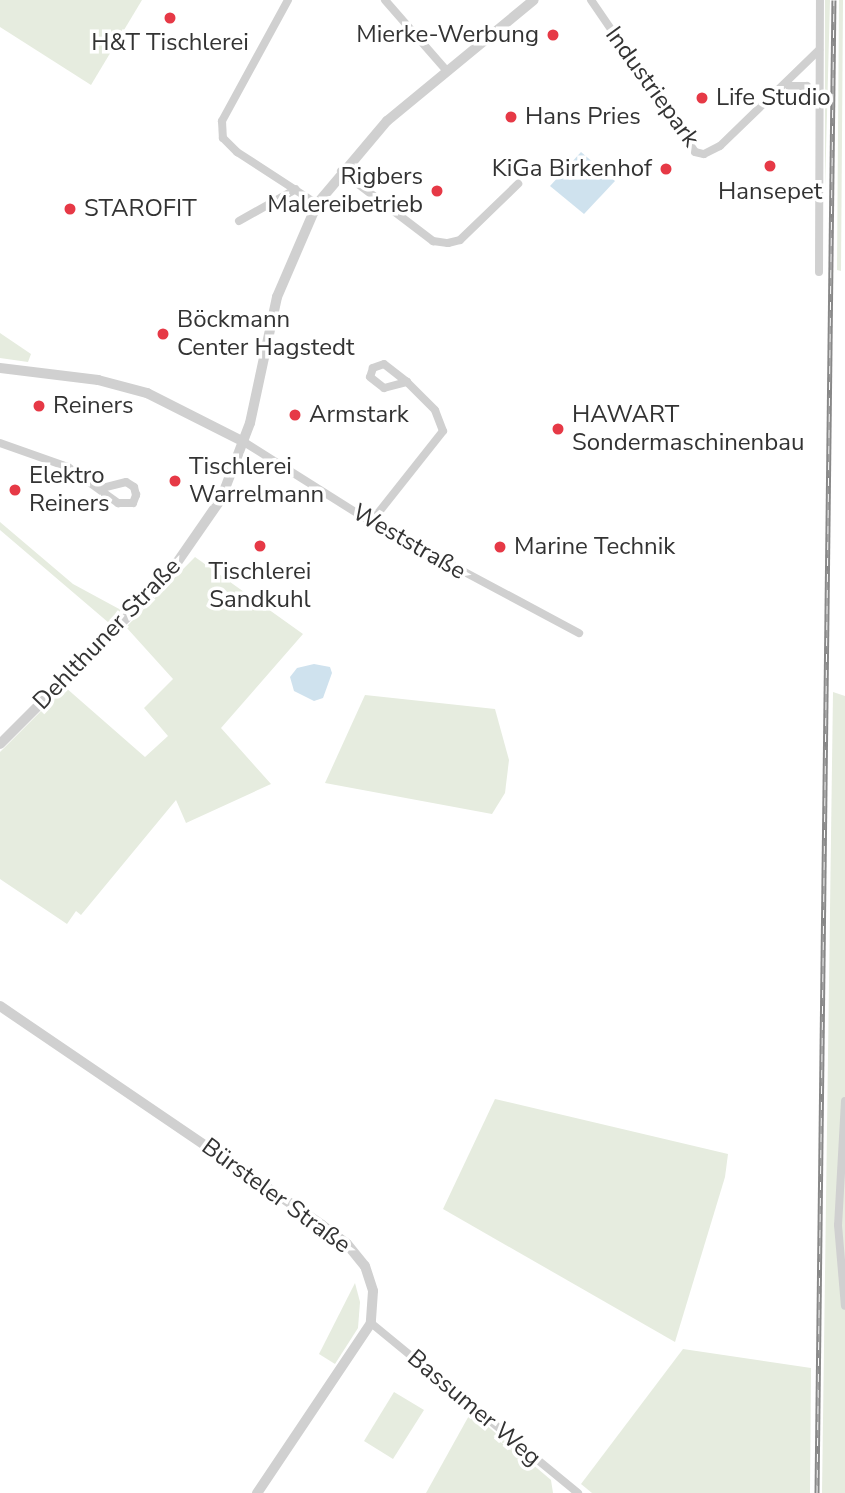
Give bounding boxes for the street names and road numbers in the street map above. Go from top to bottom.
street label: Industriepark [599,21,705,153]
street label: Weststraße [347,498,471,586]
street label: Dehlthuner Straße [27,552,187,716]
street label: Bürsteler Straße [196,1132,356,1260]
street label: Bassumer Weg [401,1344,547,1472]

